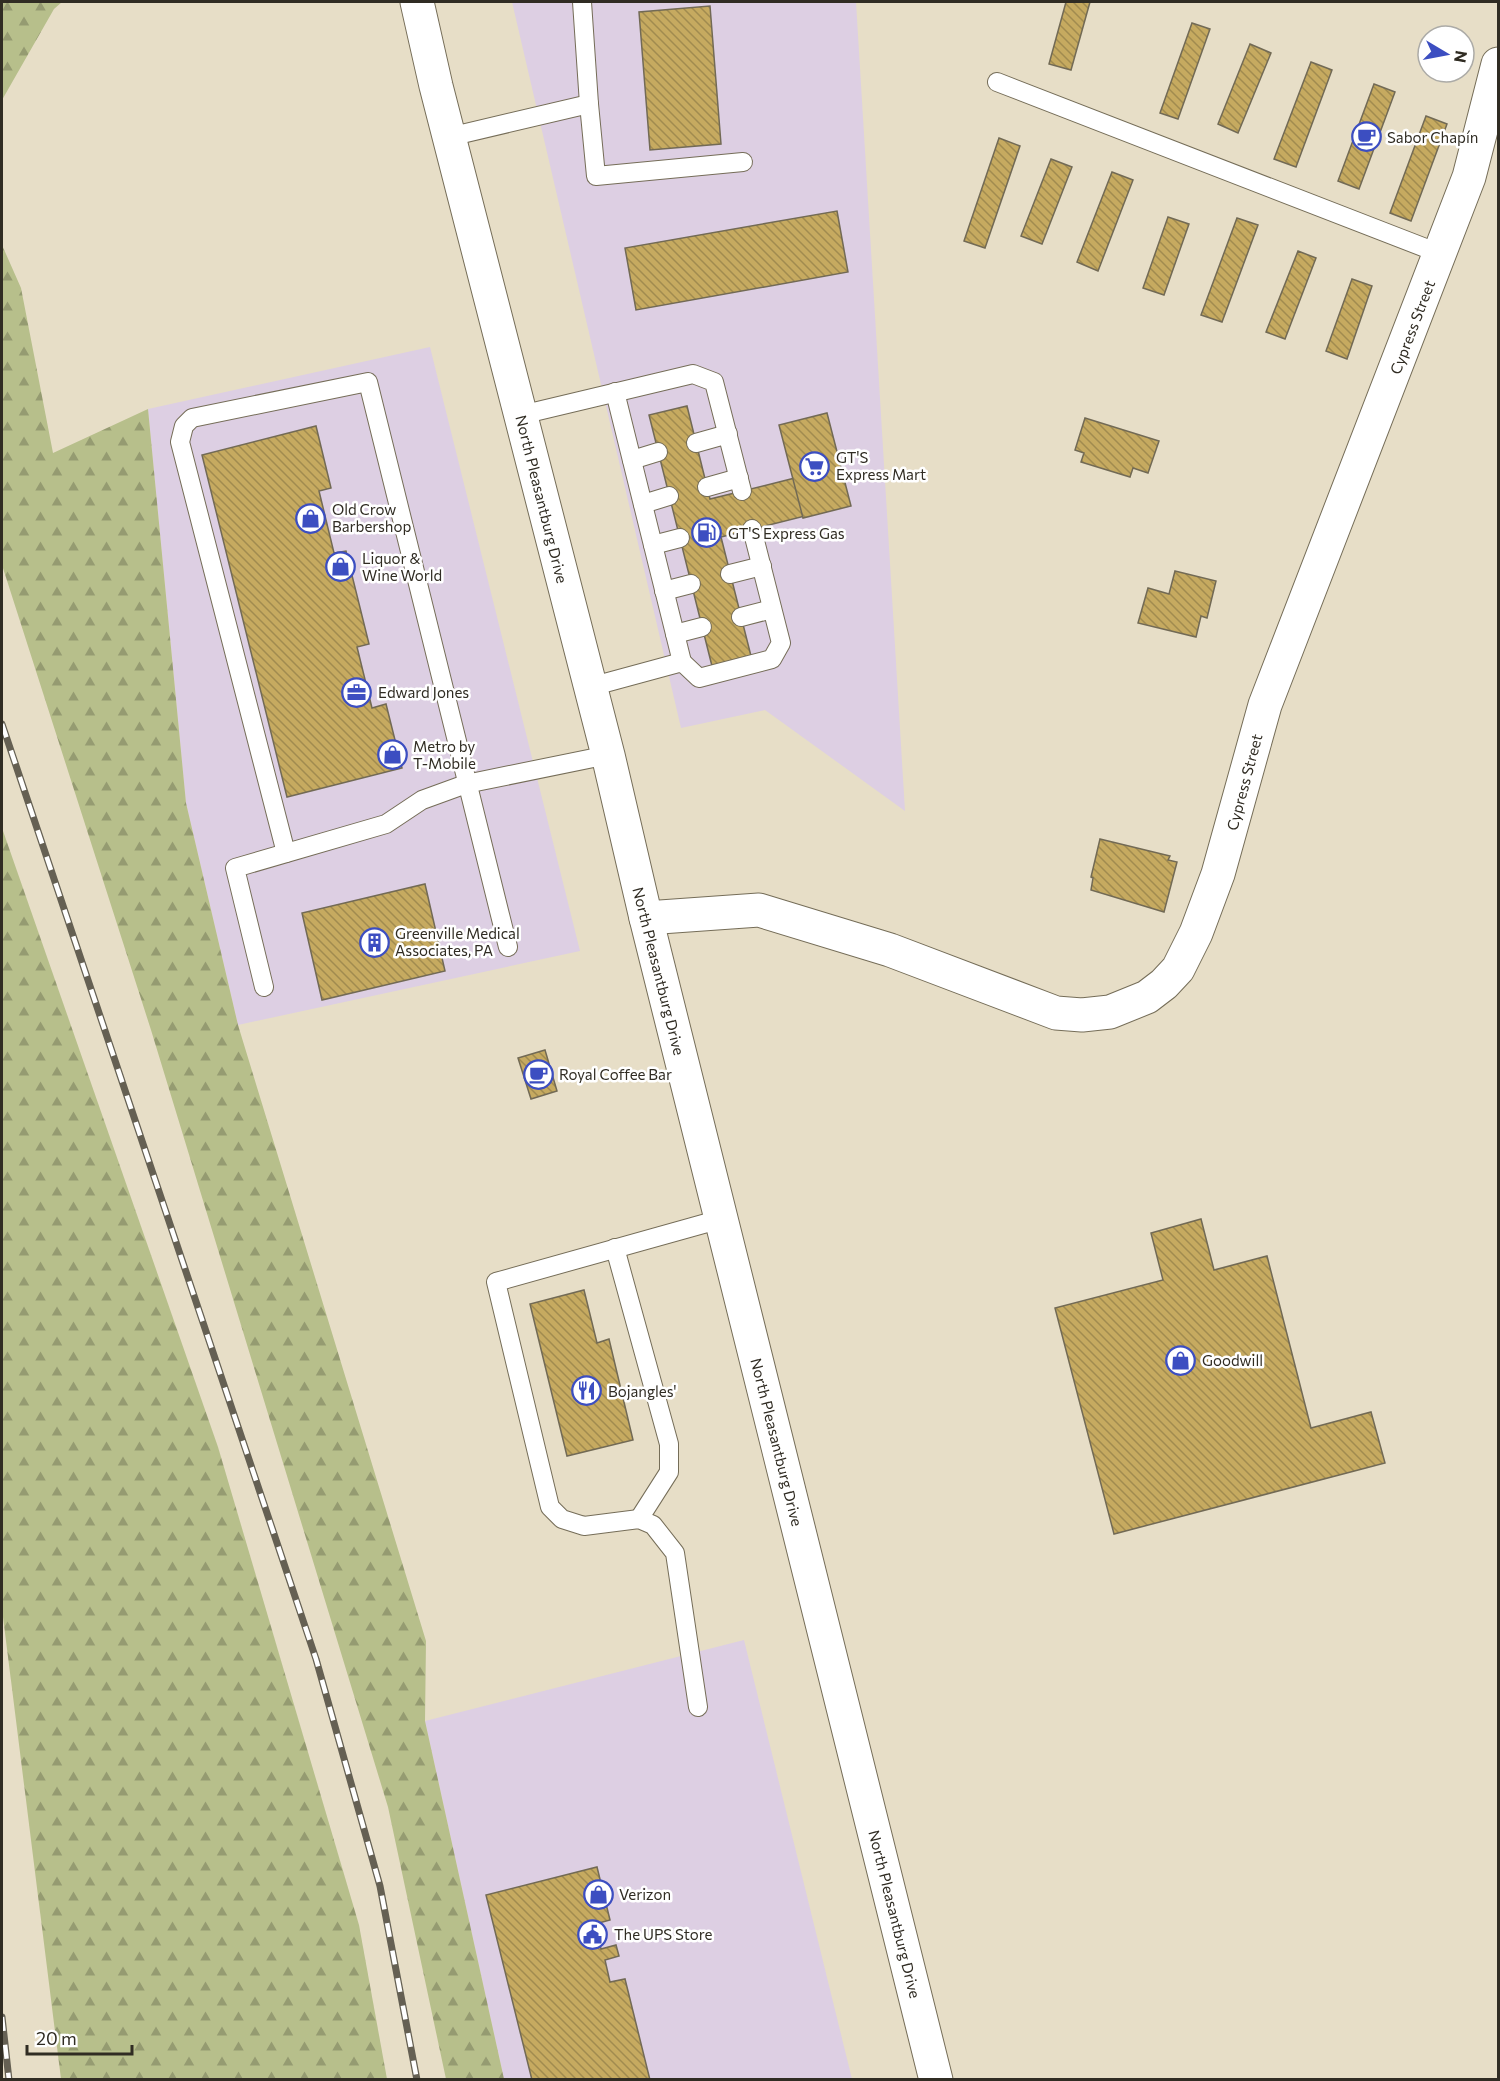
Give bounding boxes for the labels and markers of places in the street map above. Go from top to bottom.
cafe icon: Sabor Chapín [1350,121,1382,153]
place label: Sabor Chapín [1387,128,1478,146]
place label: GT'S Express Mart [836,448,926,483]
supermarket icon: GT'S Express Mart [799,450,831,482]
place label: Old Crow Barbershop [332,500,411,535]
shop icon: Old Crow Barbershop [295,502,327,534]
fuel station icon: GT'S Express Gas [691,517,723,549]
place label: GT'S Express Gas [728,524,845,542]
place label: Liquor & Wine World [362,549,442,584]
shop icon: Liquor & Wine World [325,551,357,583]
office icon: Edward Jones [341,676,373,708]
place label: Edward Jones [378,683,469,701]
place label: Metro by T-Mobile [413,737,476,772]
shop icon: Metro by T-Mobile [376,739,408,771]
place label: Greenville Medical Associates, PA [395,924,520,959]
building icon: Greenville Medical Associates, PA [358,926,390,958]
cafe icon: Royal Coffee Bar [522,1058,554,1090]
place label: Royal Coffee Bar [559,1065,672,1083]
shop icon: Goodwill [1165,1344,1197,1376]
place label: Goodwill [1202,1351,1263,1369]
restaurant icon: Bojangles' [571,1375,603,1407]
place label: Bojangles' [608,1382,677,1400]
shop icon: Verizon [582,1878,614,1910]
place label: Verizon [619,1885,671,1903]
public building icon: The UPS Store [577,1918,609,1950]
place label: The UPS Store [614,1925,712,1943]

